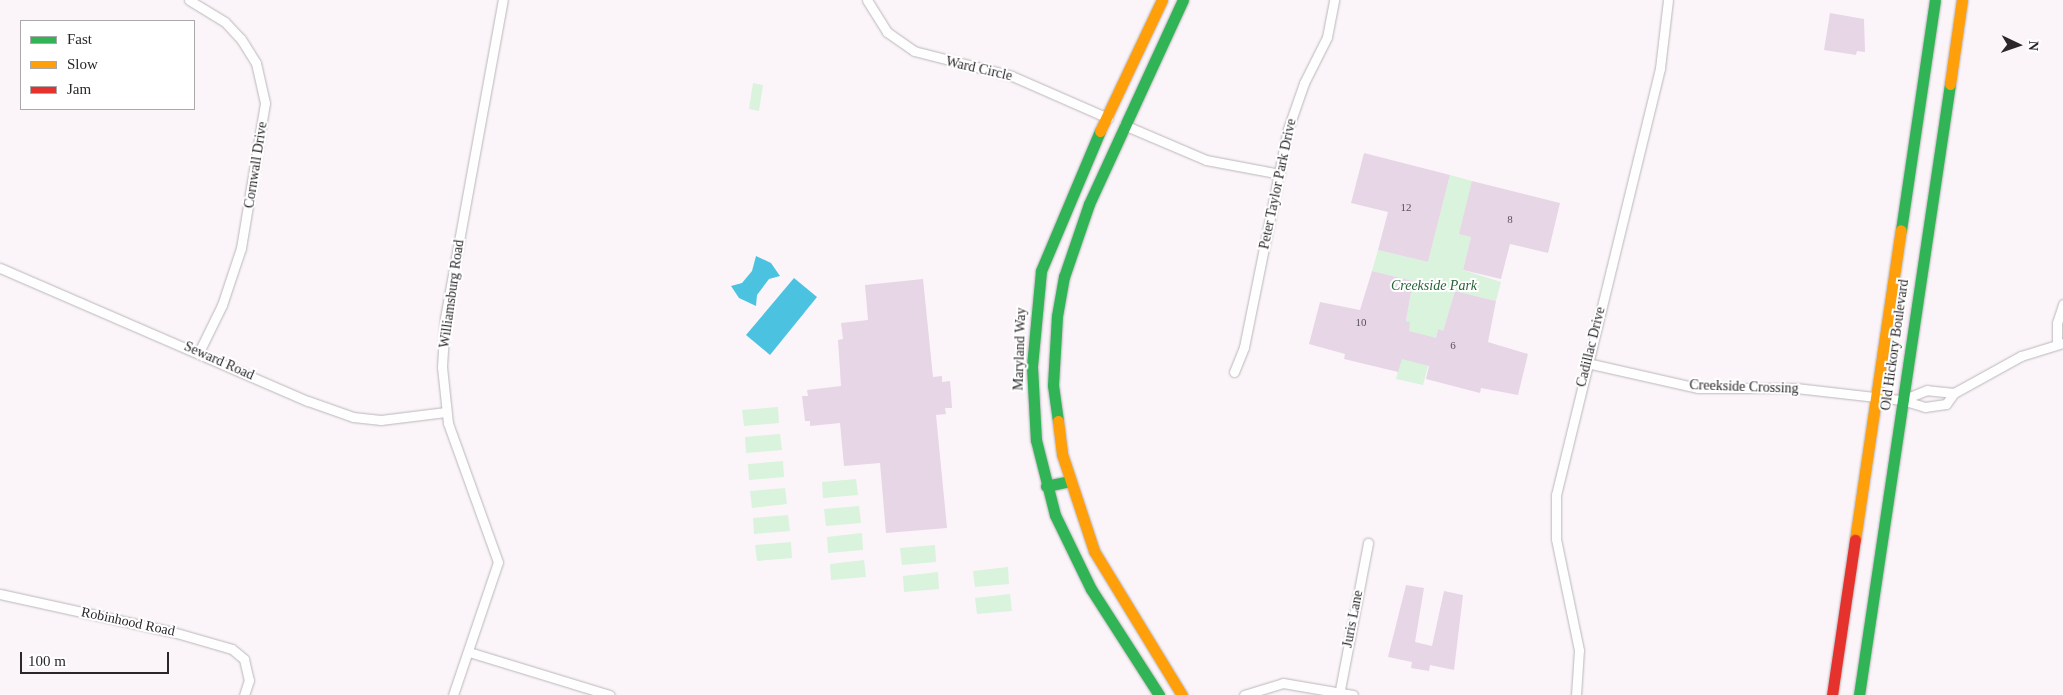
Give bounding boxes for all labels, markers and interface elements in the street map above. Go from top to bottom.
legend [20,20,195,110]
north arrow [1993,20,2043,70]
text: Fast [67,31,92,47]
text: N [2026,40,2041,51]
street label: Ward Circle [944,53,1014,85]
text: Slow [67,56,98,72]
text: Jam [67,81,91,97]
street label: Peter Taylor Park Drive [1256,117,1300,251]
street label: Cornwall Drive [241,120,271,210]
house number: 12 [1400,200,1412,214]
house number: 8 [1507,212,1513,226]
street label: Williamsburg Road [436,239,468,349]
park label: Creekside Park [1391,278,1477,294]
street label: Old Hickory Boulevard [1877,278,1913,412]
street label: Cadillac Drive [1573,305,1609,389]
street label: Maryland Way [1010,307,1030,391]
house number: 10 [1355,315,1366,329]
street label: Seward Road [181,338,257,384]
house number: 6 [1450,338,1456,352]
street label: Creekside Crossing [1689,377,1799,397]
street label: Juris Lane [1339,589,1367,649]
street label: Robinhood Road [80,604,176,640]
scale bar [22,642,171,674]
text: 100 m [28,653,66,669]

